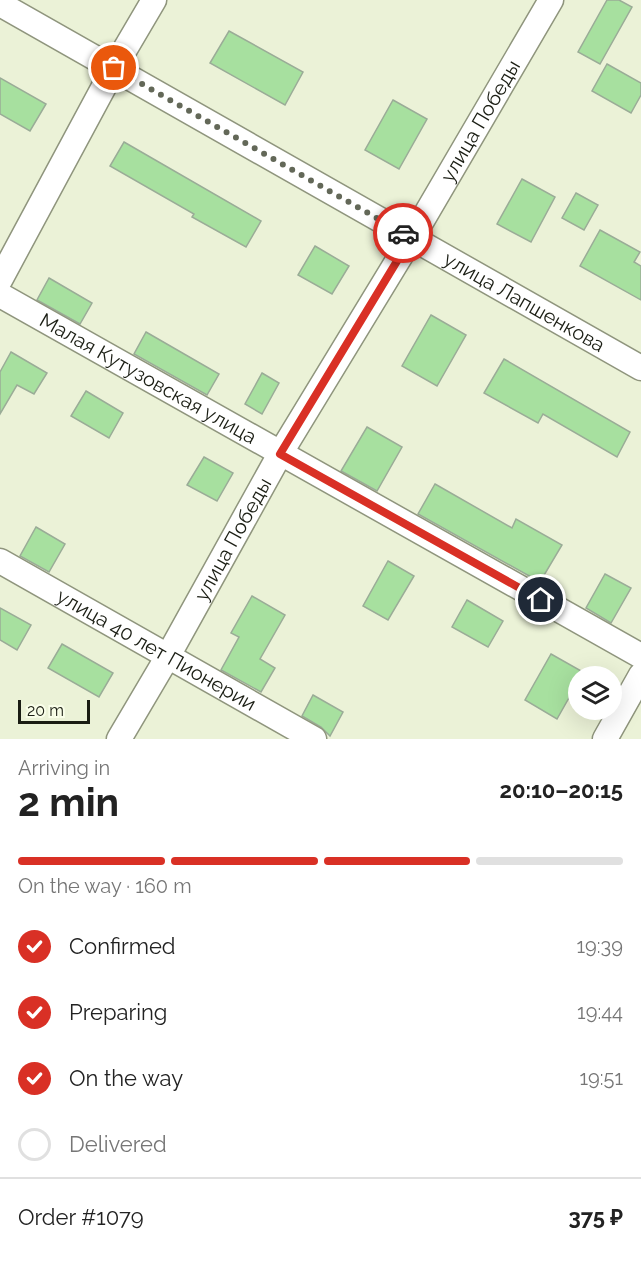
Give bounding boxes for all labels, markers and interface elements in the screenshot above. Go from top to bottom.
pin [88,42,139,93]
icon: bag [97,51,130,84]
street label: улица Победы [435,56,525,186]
courier [373,203,433,263]
icon: car [387,217,420,250]
street label: улица Лапшенкова [440,247,609,357]
street label: Малая Кутузовская улица [36,308,261,449]
street label: улица Победы [189,473,277,605]
pin [515,574,566,625]
icon: home [524,583,557,616]
street label: улица 40 лет Пионерии [53,584,261,716]
map controls [568,666,622,720]
button: layers [568,666,622,720]
scale bar [18,697,90,724]
text: 20 m [27,701,64,720]
text: Arriving in [18,756,110,780]
text: 20:10–20:15 [500,777,623,803]
text: 2 min [18,779,119,825]
text: On the way · 160 m [18,874,192,898]
icon: check [18,930,51,963]
text: Confirmed [69,933,176,959]
text: 19:39 [577,934,623,958]
icon: check [18,996,51,1029]
text: Preparing [69,999,167,1025]
text: 19:44 [577,1000,623,1024]
icon: check [18,1062,51,1095]
text: On the way [69,1065,183,1091]
text: 19:51 [580,1066,623,1090]
text: Delivered [69,1131,167,1157]
text: Order #1079 [18,1204,144,1230]
text: 375 ₽ [568,1204,623,1230]

